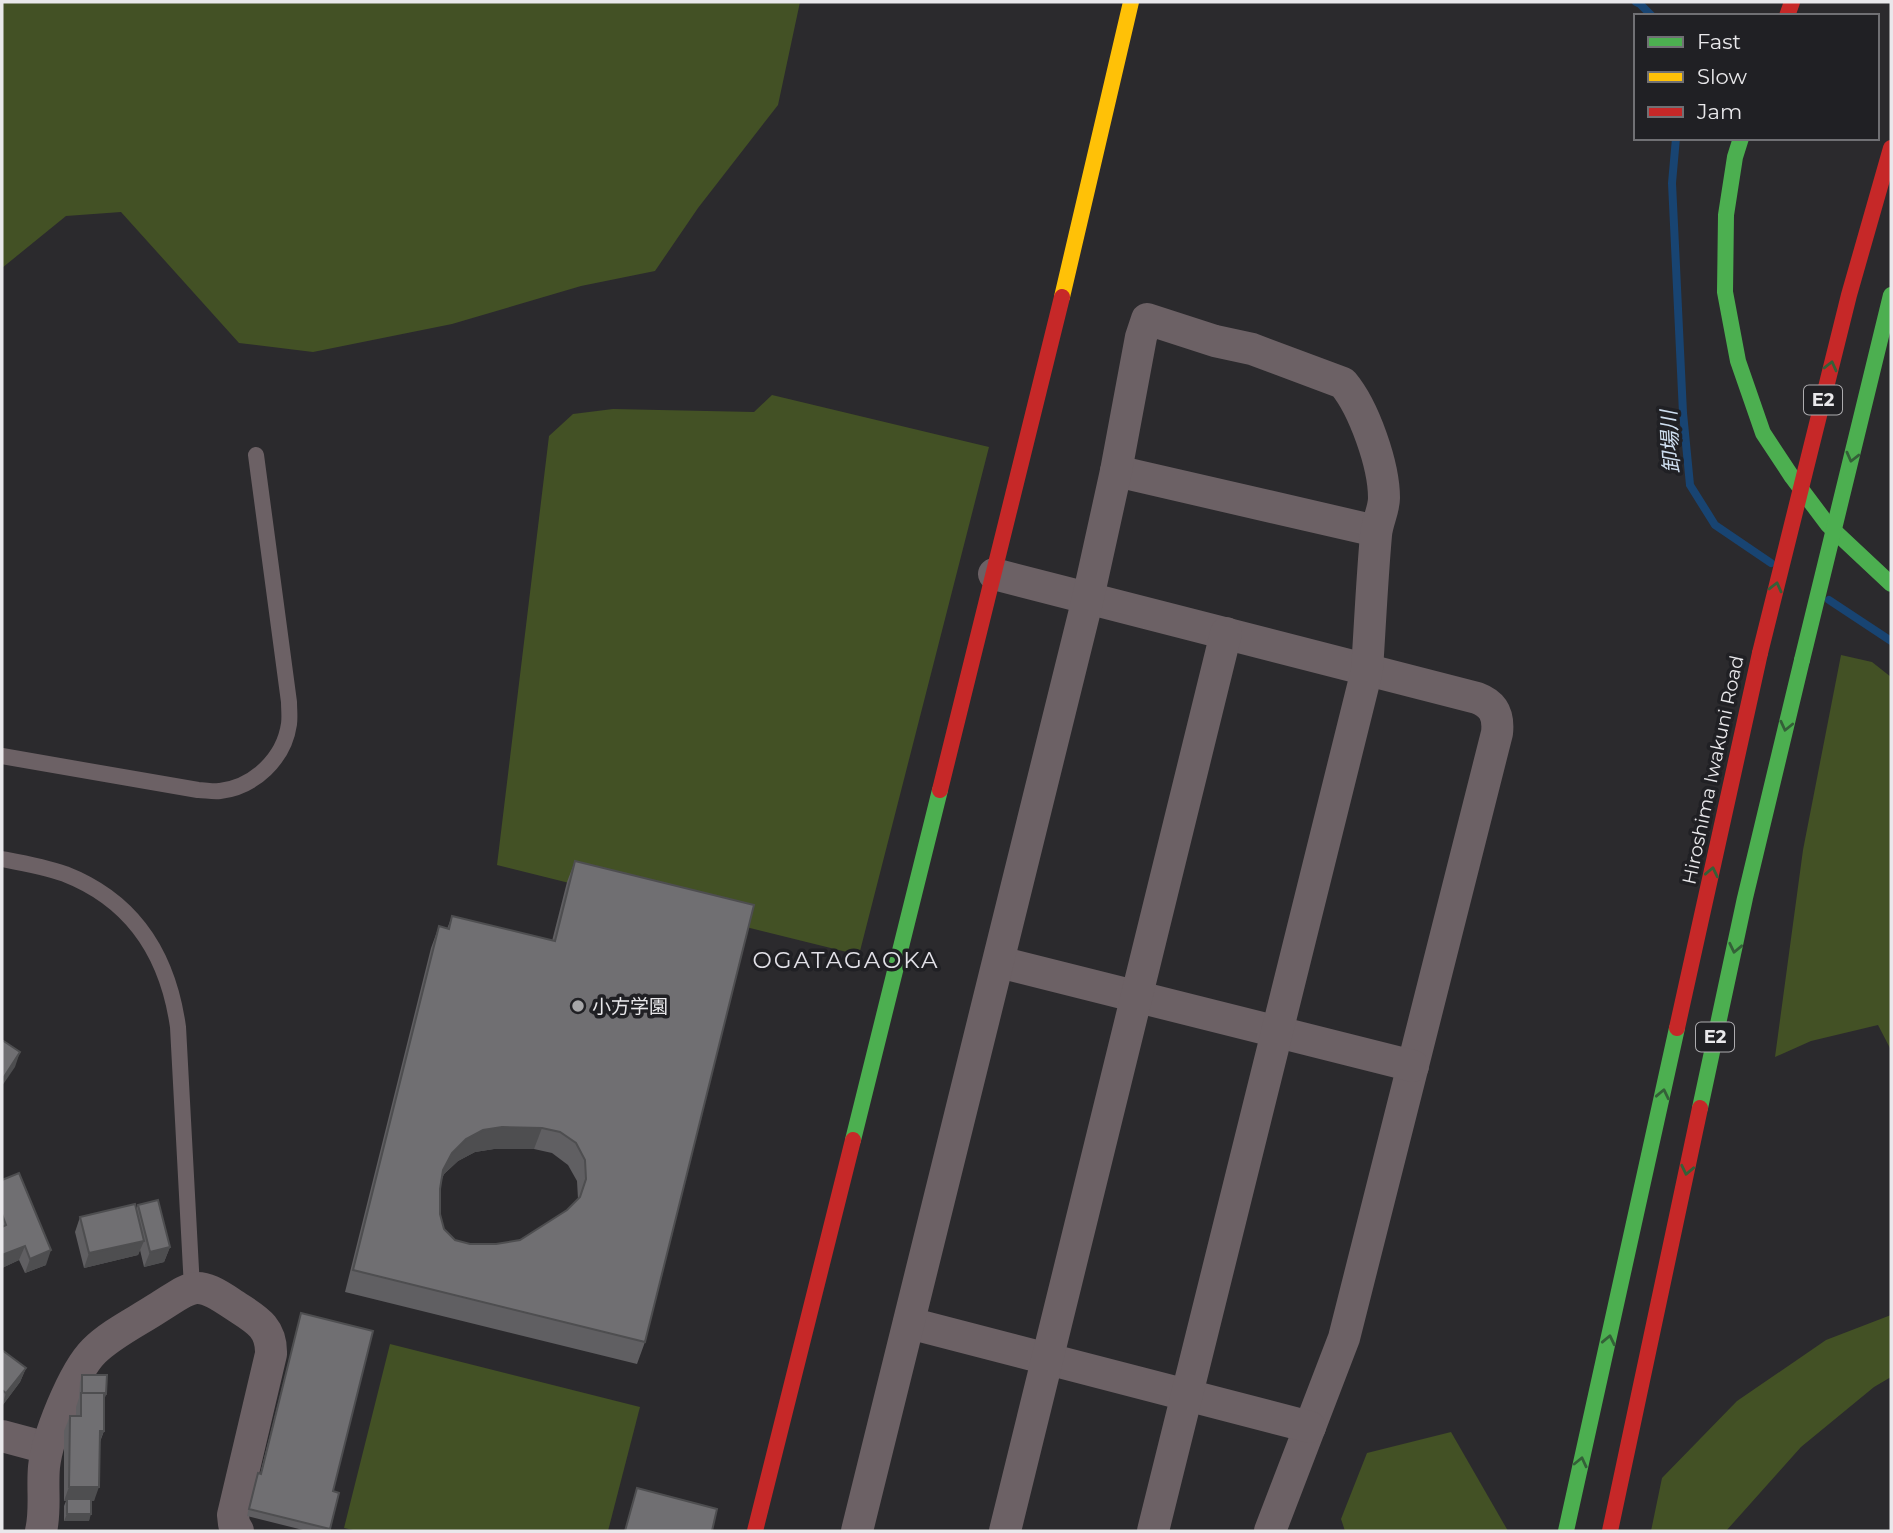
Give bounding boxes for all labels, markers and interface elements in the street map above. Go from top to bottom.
legend [1634,14,1879,140]
text: Fast [1697,29,1741,54]
text: Slow [1697,64,1747,89]
text: Jam [1696,99,1742,124]
one-way arrow [1823,360,1837,372]
road number: E2 [1804,386,1842,414]
water label: 卸場川 [1656,408,1684,474]
one-way arrow [1846,451,1860,463]
one-way arrow [1768,581,1783,593]
street label: Hiroshima Iwakuni Road [1678,654,1748,886]
one-way arrow [1780,720,1794,732]
one-way arrow [1704,866,1718,878]
one-way arrow [1728,942,1743,954]
district label: OGATAGAOKA [753,946,939,974]
place label: 小方学園 [592,995,668,1018]
marker: 小方学園 [570,998,586,1014]
road number: E2 [1696,1022,1734,1052]
one-way arrow [1655,1088,1669,1100]
one-way arrow [1680,1164,1695,1176]
one-way arrow [1600,1334,1615,1346]
one-way arrow [1573,1456,1588,1468]

